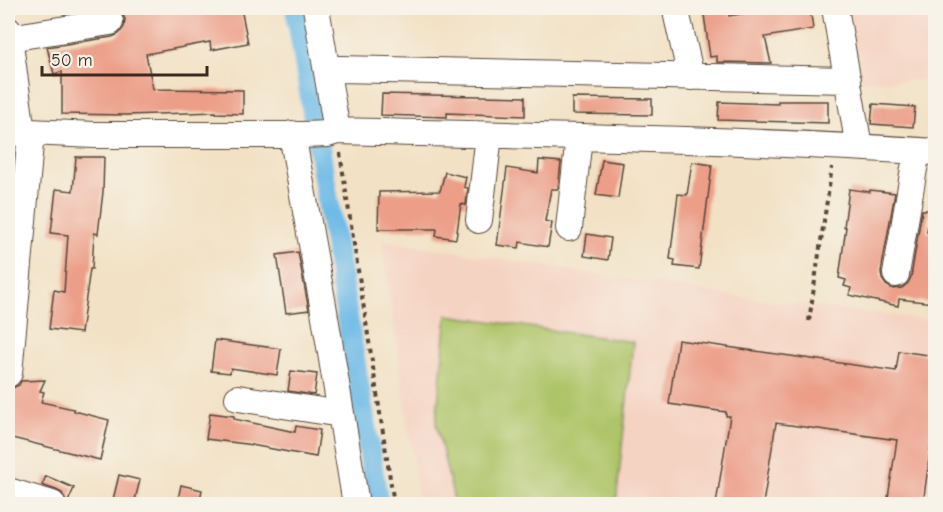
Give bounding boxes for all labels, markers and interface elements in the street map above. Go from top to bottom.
scale bar [42,39,207,77]
text: 50 m [51,50,93,71]

